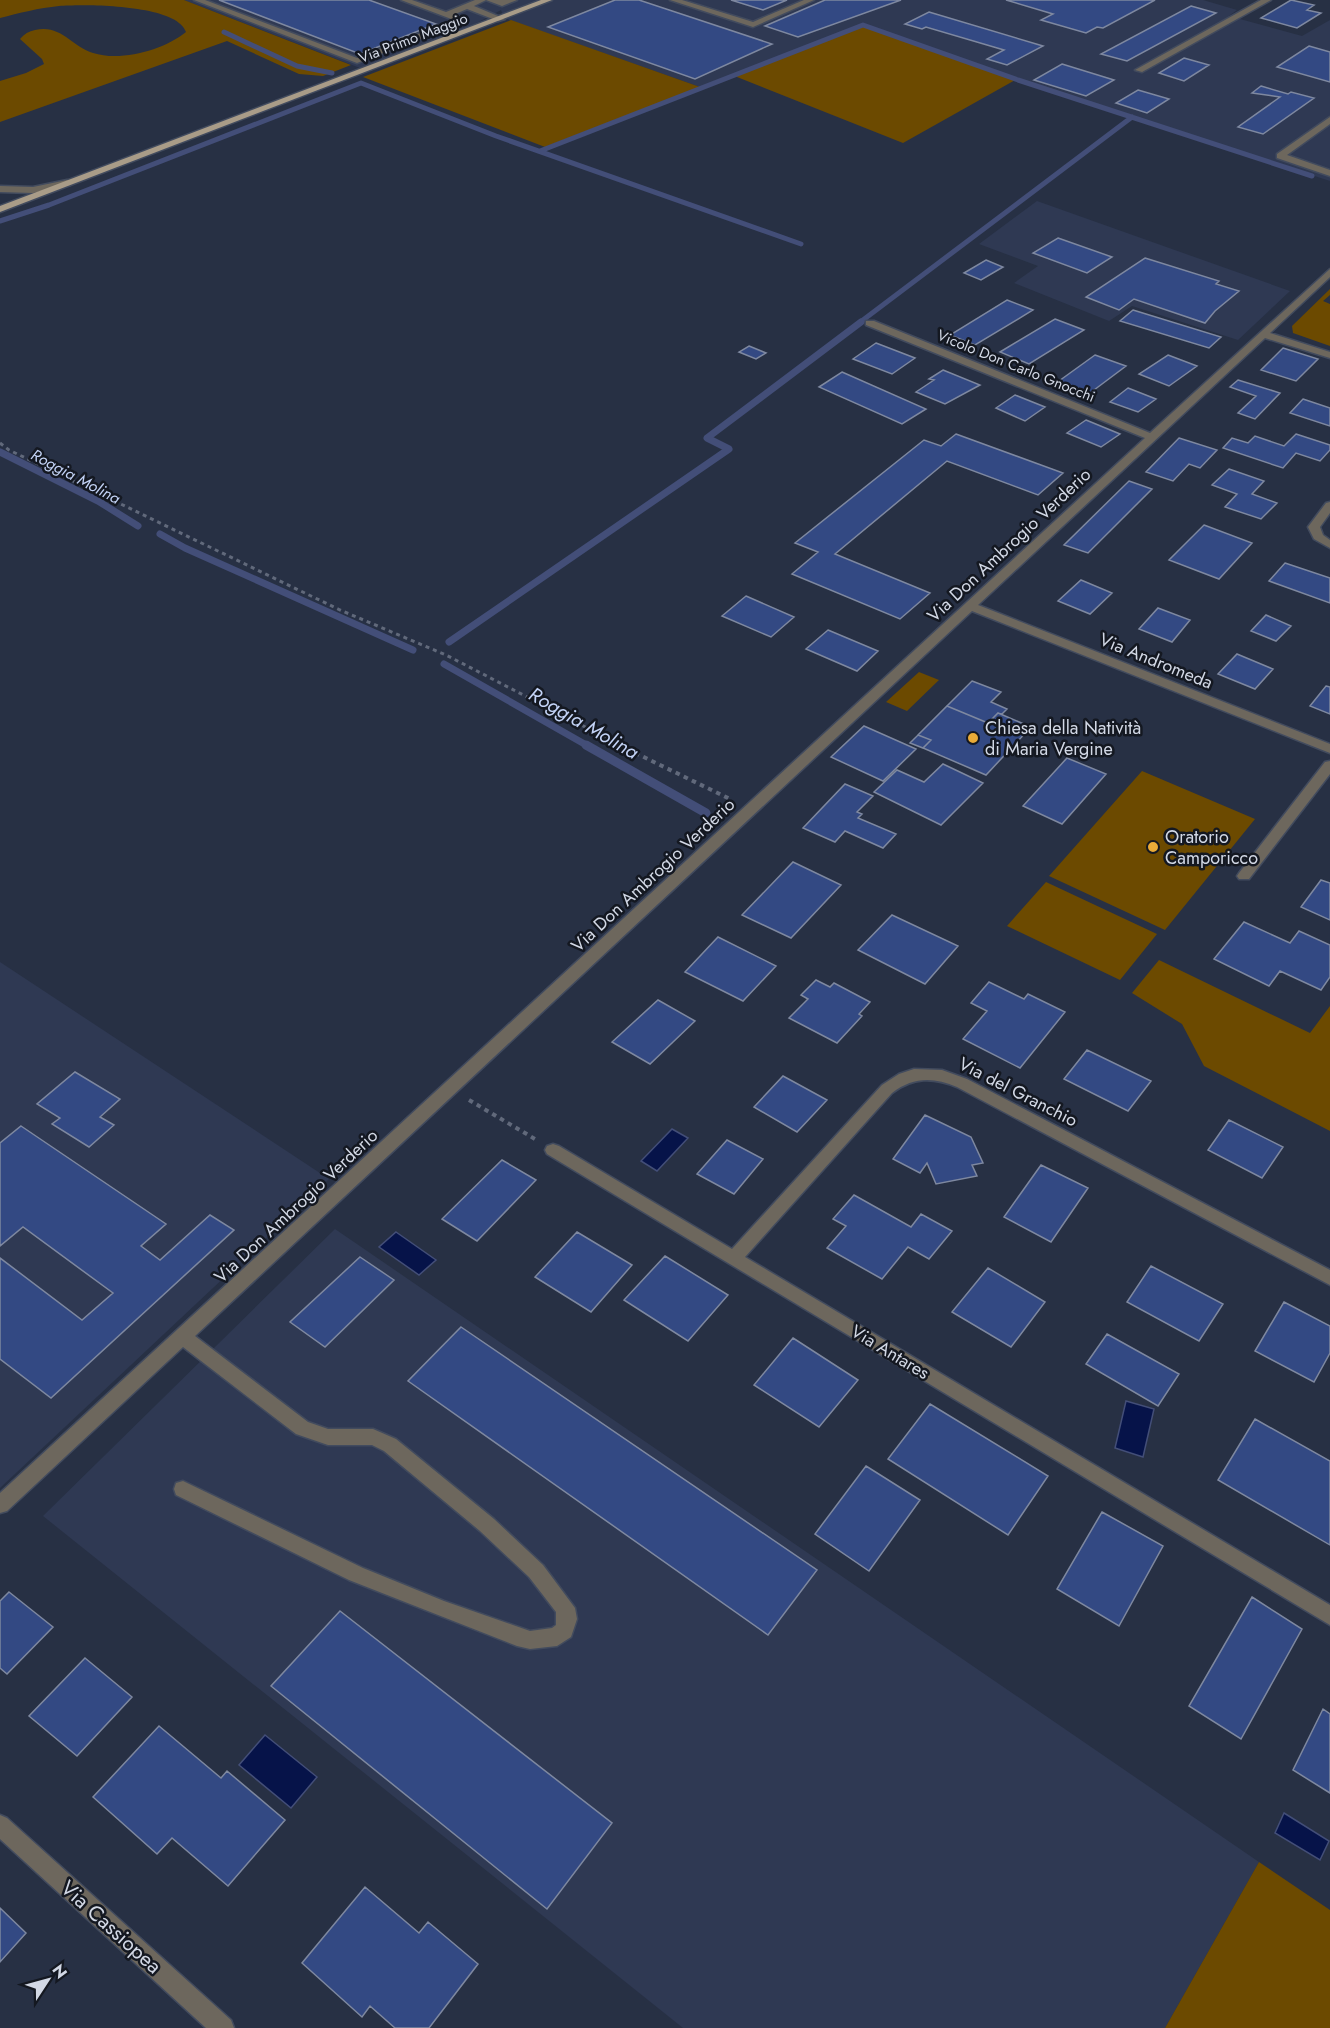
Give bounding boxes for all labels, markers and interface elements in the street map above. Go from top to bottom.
street label: Via Primo Maggio [355,7,471,69]
street label: Vicolo Don Carlo Gnocchi [934,324,1098,408]
water label: Roggia Molina [27,443,125,510]
street label: Via Don Ambrogio Verderio [921,462,1097,628]
street label: Via Andromeda [1095,626,1217,696]
water label: Roggia Molina [523,680,644,767]
place label: Chiesa della Natività di Maria Vergine [985,715,1141,762]
marker: Chiesa della Natività di Maria Vergine [966,731,980,745]
street label: Via Don Ambrogio Verderio [565,792,741,958]
place label: Oratorio Camporicco [1165,824,1258,871]
marker: Oratorio Camporicco [1146,840,1160,854]
street label: Via del Granchio [954,1051,1082,1133]
street label: Via Don Ambrogio Verderio [208,1123,384,1289]
street label: Via Antares [846,1318,934,1386]
street label: Via Cassiopea [54,1873,168,1981]
north arrow [18,1950,78,2010]
text: N [47,1960,73,1983]

